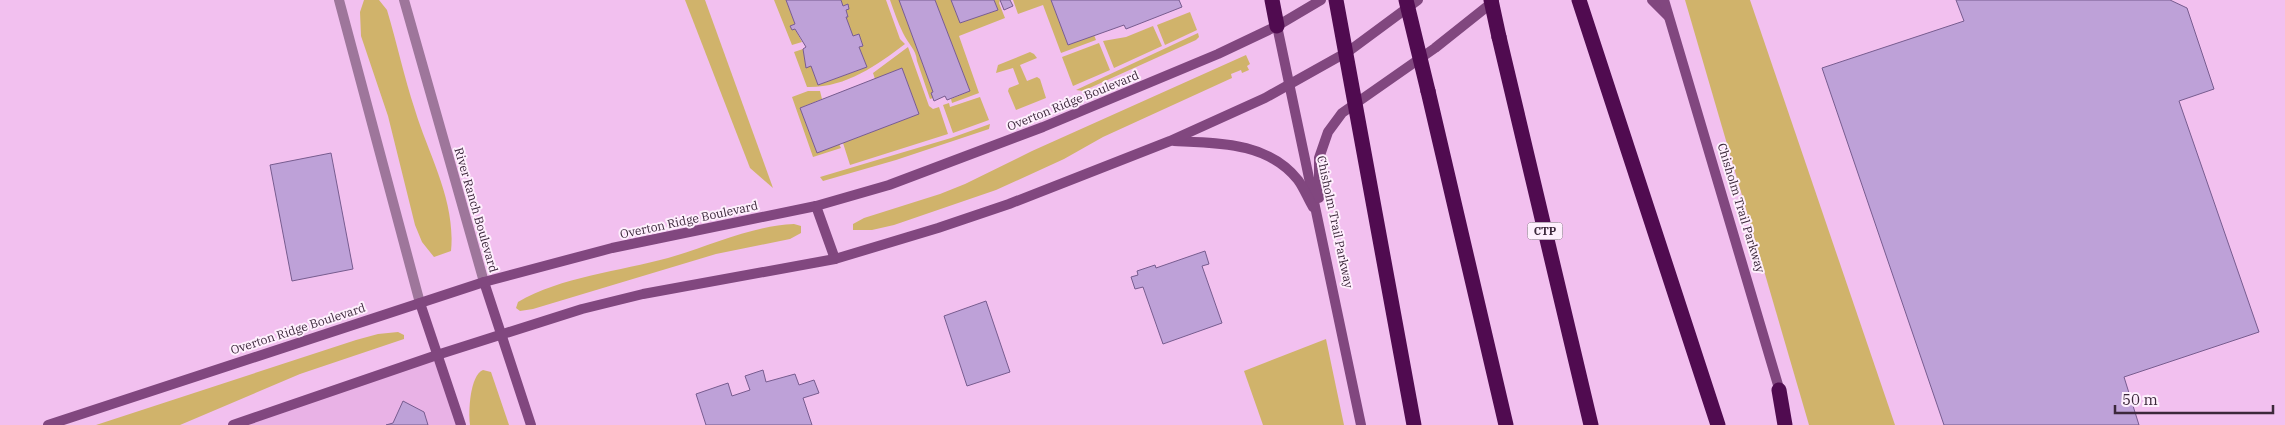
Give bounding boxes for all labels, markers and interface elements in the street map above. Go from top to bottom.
street label: Overton Ridge Boulevard [1005,67,1141,134]
street label: Chisholm Trail Parkway [1715,141,1769,275]
street label: River Ranch Boulevard [451,146,501,274]
street label: Chisholm Trail Parkway [1314,154,1357,290]
street label: Overton Ridge Boulevard [618,198,759,241]
road number: CTP [1528,222,1562,240]
street label: Overton Ridge Boulevard [229,300,367,357]
scale bar [2115,382,2272,414]
text: 50 m [2122,390,2158,409]

